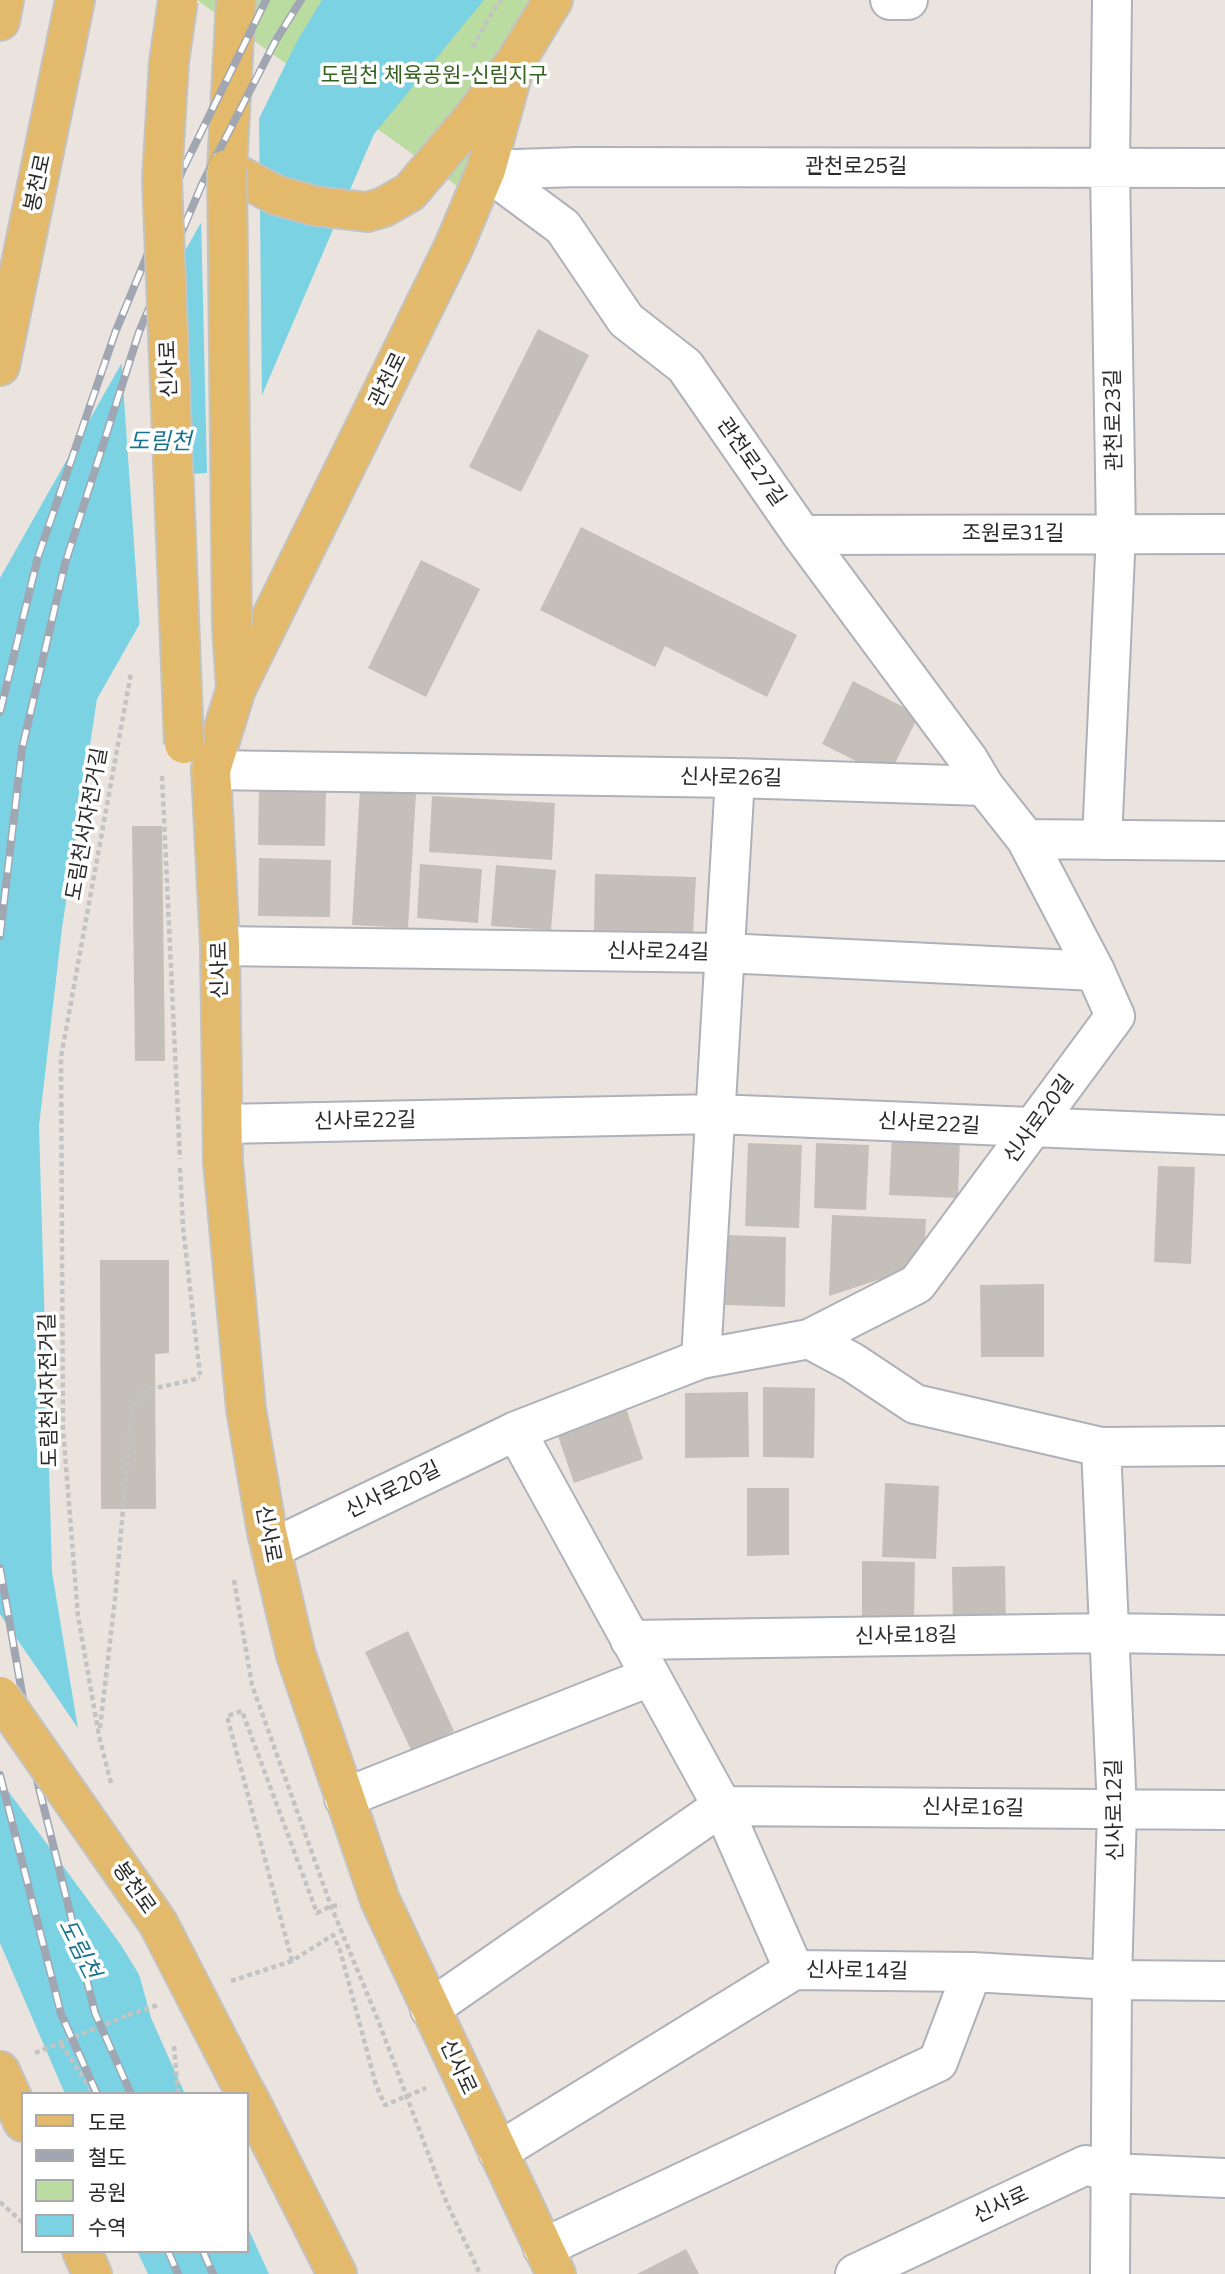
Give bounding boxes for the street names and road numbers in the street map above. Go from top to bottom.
street label: 봉천로 [20,152,56,214]
street label: 관천로25길 [805,154,907,180]
street label: 신사로 [155,340,183,398]
street label: 관천로 [364,348,412,412]
street label: 관천로23길 [1101,369,1127,471]
street label: 관천로27길 [711,413,791,511]
street label: 조원로31길 [962,521,1064,547]
street label: 도림천서자전거길 [61,746,113,902]
street label: 신사로26길 [680,765,782,791]
street label: 신사로24길 [607,939,709,965]
street label: 신사로 [207,941,233,999]
street label: 신사로20길 [999,1070,1079,1168]
street label: 신사로22길 [314,1108,416,1134]
street label: 신사로22길 [877,1109,981,1139]
street label: 도림천서자전거길 [35,1313,63,1467]
street label: 신사로20길 [341,1456,445,1524]
street label: 신사로 [250,1503,286,1565]
street label: 신사로18길 [855,1623,957,1649]
street label: 신사로12길 [1102,1759,1128,1861]
street label: 신사로16길 [922,1795,1024,1821]
street label: 봉천로 [107,1857,161,1919]
street label: 신사로14길 [806,1958,908,1984]
street label: 신사로 [434,2035,482,2099]
street label: 신사로 [969,2181,1033,2229]

